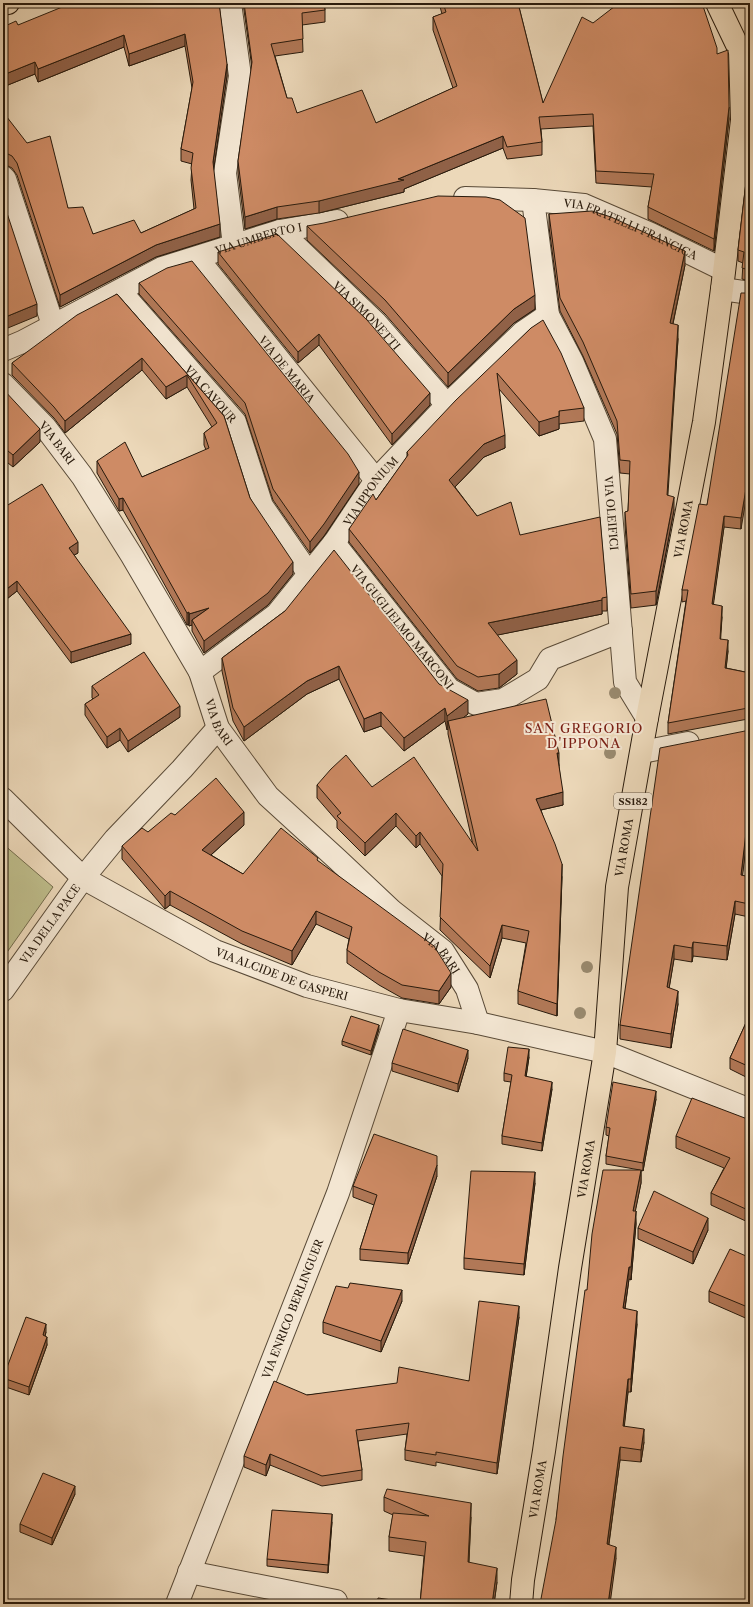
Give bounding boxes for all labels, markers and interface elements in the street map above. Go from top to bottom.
street label: VIA FRATELLI FRANCICA [562,196,700,263]
street label: VIA UMBERTO I [212,220,303,258]
street label: VIA SIMONETTI [329,278,403,353]
street label: VIA DE MARIA [255,332,318,406]
street label: VIA CAVOUR [181,362,240,426]
street label: VIA BARI [36,418,78,467]
street label: VIA IPPONIUM [340,454,401,529]
street label: VIA OLEIFICI [601,474,621,551]
street label: VIA ROMA [671,498,696,560]
street label: VIA GUGLIELMO MARCONI [347,561,457,692]
street label: VIA BARI [202,696,236,748]
district label: SAN GREGORIO D'IPPONA [525,720,643,751]
road number: SS182 [614,793,652,809]
street label: VIA ROMA [612,816,636,879]
street label: VIA DELLA PACE [16,881,84,968]
street label: VIA BARI [418,930,463,977]
street label: VIA ALCIDE DE GASPERI [212,944,349,1003]
street label: VIA ROMA [574,1138,598,1200]
street label: VIA ENRICO BERLINGUER [259,1236,327,1382]
street label: VIA ROMA [526,1458,550,1521]

